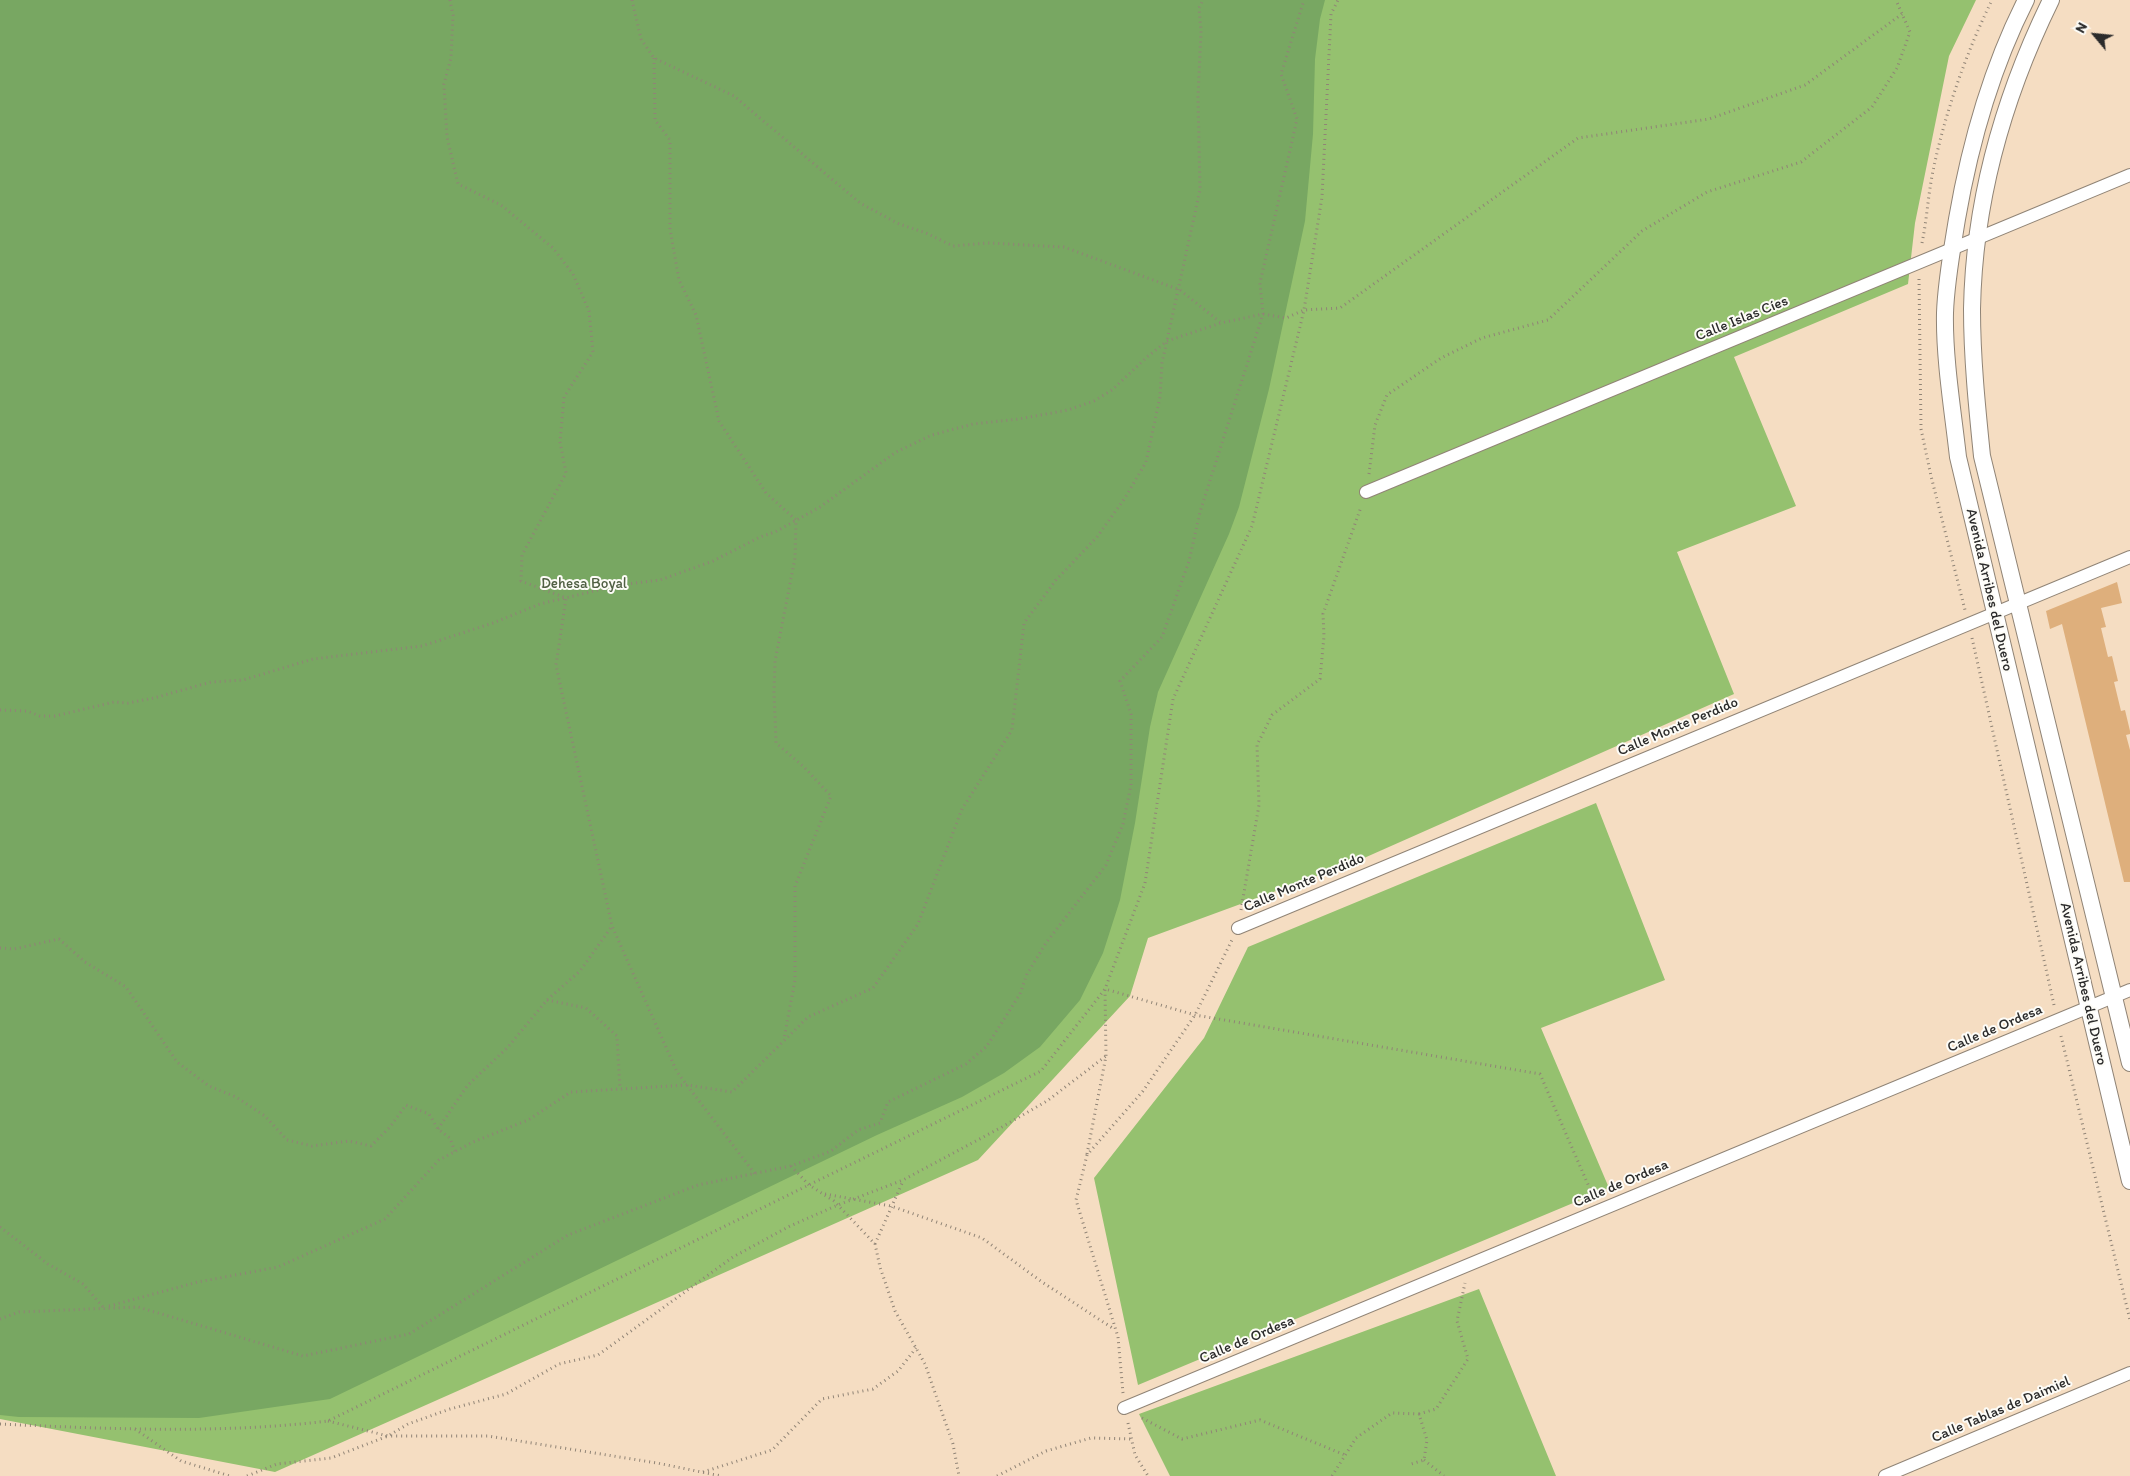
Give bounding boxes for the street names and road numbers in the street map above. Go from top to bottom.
street label: Calle Islas Cíes [1693,292,1791,346]
street label: Avenida Arribes del Duero [1961,507,2017,673]
street label: Calle Monte Perdido [1615,693,1741,761]
street label: Calle Monte Perdido [1241,849,1367,917]
street label: Avenida Arribes del Duero [2055,901,2111,1067]
street label: Calle de Ordesa [1945,1001,2045,1057]
street label: Calle de Ordesa [1571,1156,1671,1212]
street label: Calle de Ordesa [1197,1312,1297,1368]
street label: Calle Tablas de Daimiel [1929,1373,2073,1447]

